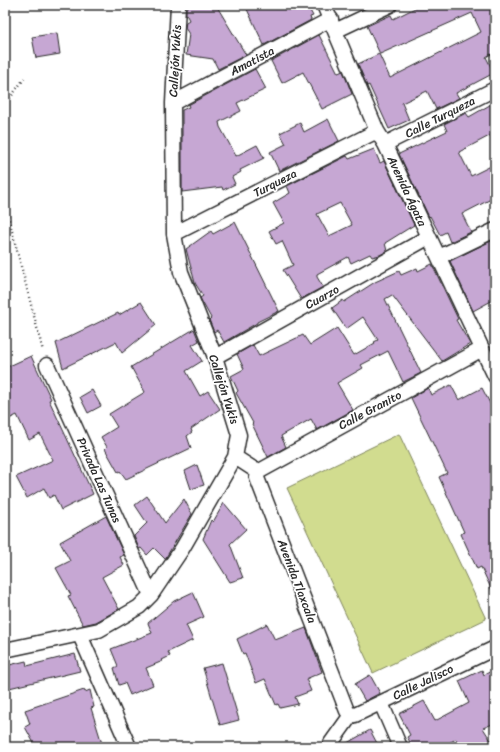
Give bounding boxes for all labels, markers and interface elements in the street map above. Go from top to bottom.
street label: Callejón Yukis [162,24,188,98]
street label: Amatista [225,40,278,82]
street label: Calle Turqueza [401,90,479,144]
street label: Avenida Ágata [381,151,433,231]
street label: Turqueza [249,163,301,203]
street label: Cuarzo [301,279,343,315]
street label: Callejón Yukis [202,351,246,427]
street label: Calle Granito [334,384,406,436]
street label: Privada Las Tunas [70,434,128,527]
street label: Avenida Tlaxcala [271,535,323,626]
street label: Calle Jalisco [389,658,457,706]

